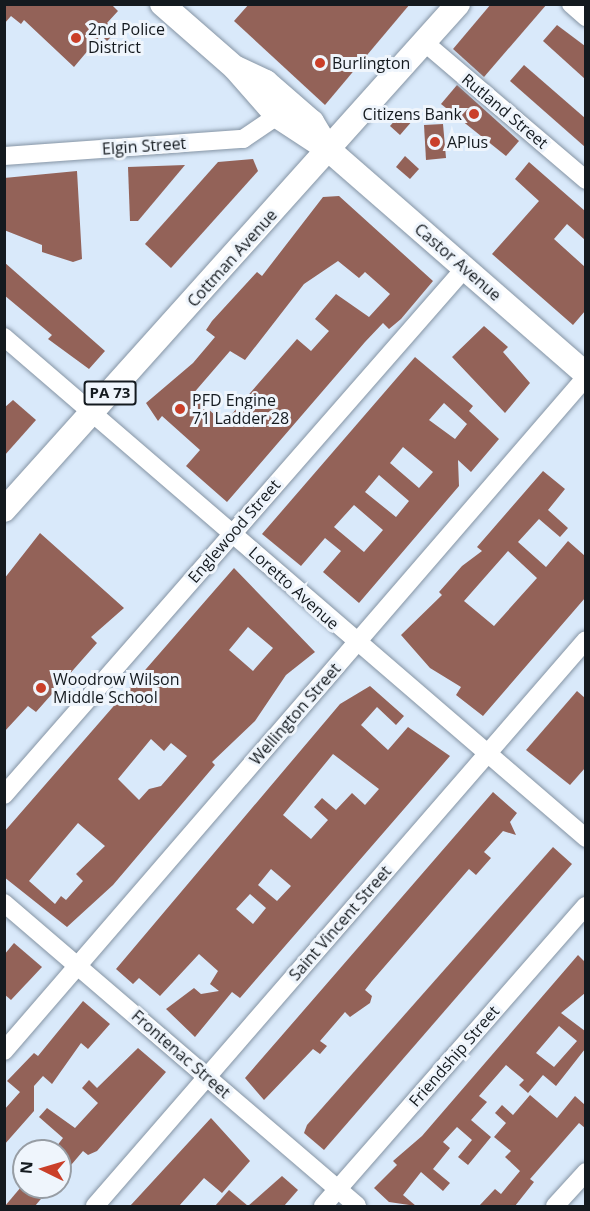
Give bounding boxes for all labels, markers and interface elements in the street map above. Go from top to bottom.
place label: 2nd Police District [88,19,165,57]
marker: 2nd Police District [69,31,83,45]
place label: Burlington [332,53,410,73]
marker: Burlington [313,56,327,70]
street label: Rutland Street [458,69,552,153]
place label: Citizens Bank [363,104,462,124]
marker: Citizens Bank [467,107,481,121]
place label: APlus [447,132,488,152]
street label: Elgin Street [101,133,187,159]
marker: APlus [428,135,442,149]
street label: Cottman Avenue [183,205,281,311]
street label: Castor Avenue [411,219,505,305]
road number: PA 73 [83,381,137,405]
place label: PFD Engine 71 Ladder 28 [192,390,289,428]
marker: PFD Engine 71 Ladder 28 [173,402,187,416]
street label: Englewood Street [184,475,284,587]
street label: Loretto Avenue [245,543,343,633]
street label: Wellington Street [246,659,344,769]
place label: Woodrow Wilson Middle School [53,669,179,707]
marker: Woodrow Wilson Middle School [34,681,48,695]
street label: Saint Vincent Street [285,862,395,984]
street label: Friendship Street [405,1002,503,1110]
street label: Frontenac Street [128,1006,234,1102]
north arrow [12,1139,72,1199]
text: N [15,1160,38,1175]

